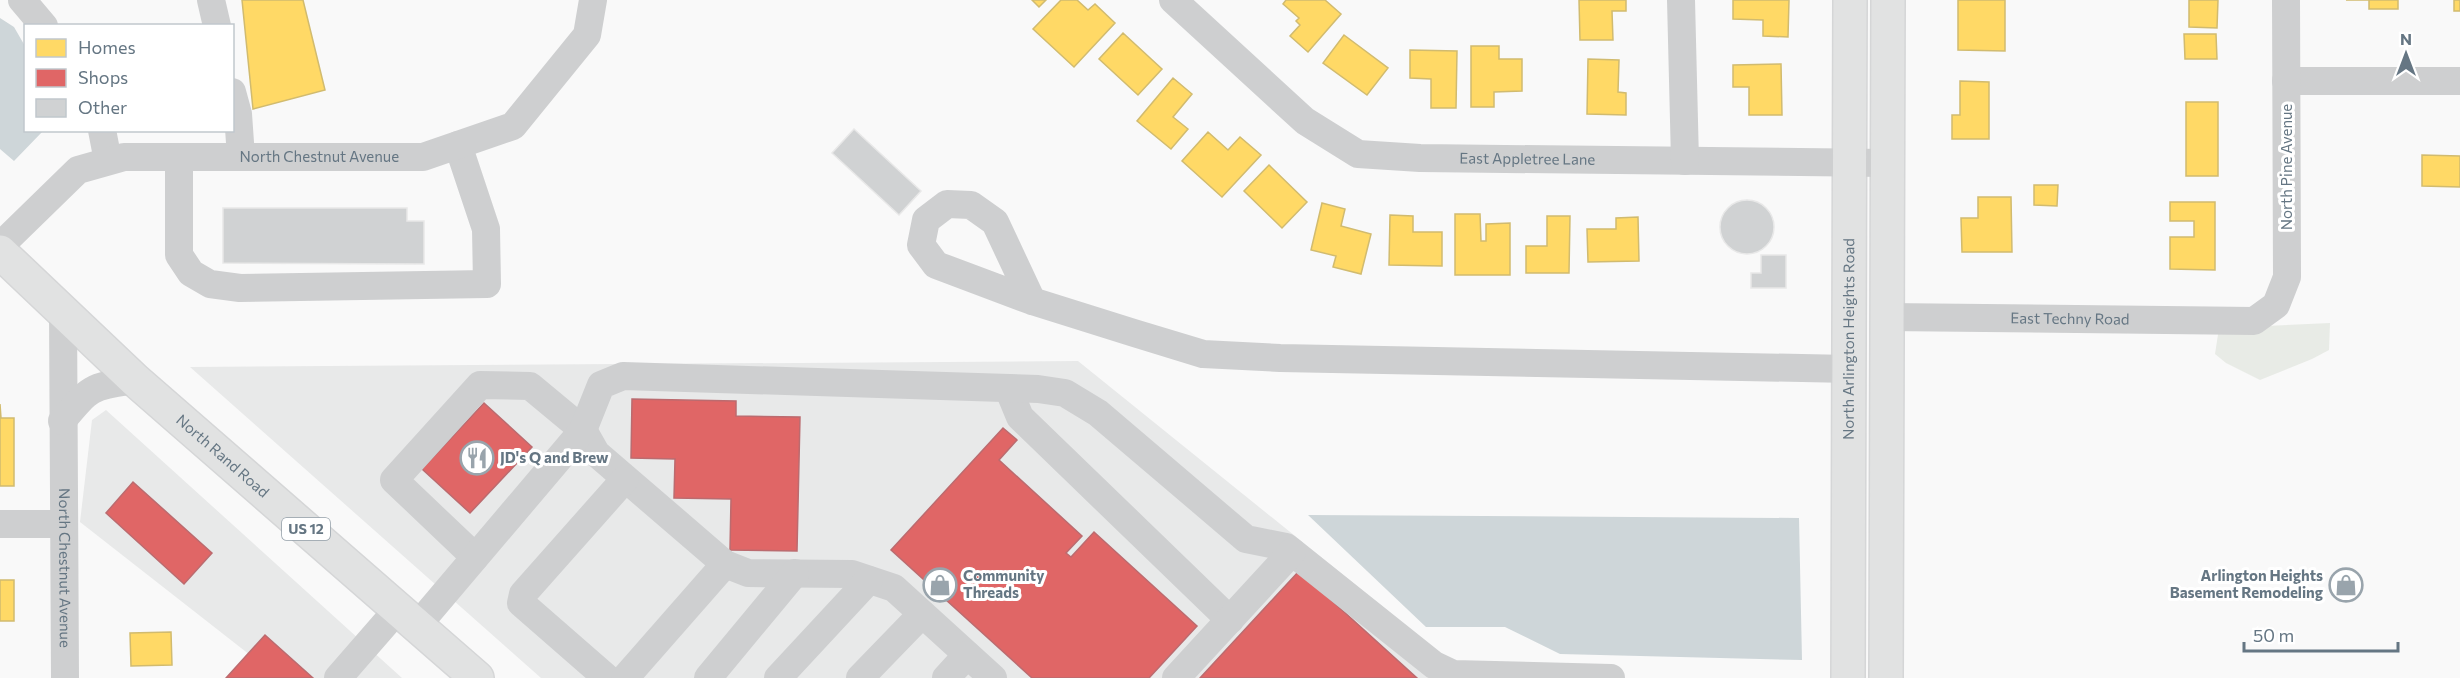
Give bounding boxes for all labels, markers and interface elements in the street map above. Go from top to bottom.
legend [24,24,234,132]
north arrow [2376,24,2436,84]
text: N [2400,29,2412,48]
text: Homes [78,36,136,58]
text: Shops [78,66,128,88]
text: Other [78,96,127,118]
street label: North Pine Avenue [2277,104,2295,230]
street label: North Chestnut Avenue [239,147,399,165]
street label: East Appletree Lane [1459,148,1596,168]
street label: North Arlington Heights Road [1839,238,1857,440]
street label: East Techny Road [2010,308,2130,328]
street label: North Rand Road [173,410,273,501]
restaurant icon: JD's Q and Brew [459,440,495,476]
place label: JD's Q and Brew [500,448,609,466]
street label: North Chestnut Avenue [56,488,75,648]
road number: US 12 [282,518,330,540]
place label: Community Threads [963,566,1045,601]
place label: Arlington Heights Basement Remodeling [2170,566,2323,601]
shop icon: Community Threads [922,567,958,603]
shop icon: Arlington Heights Basement Remodeling [2328,567,2364,603]
scale bar [2244,615,2398,653]
text: 50 m [2253,624,2294,646]

